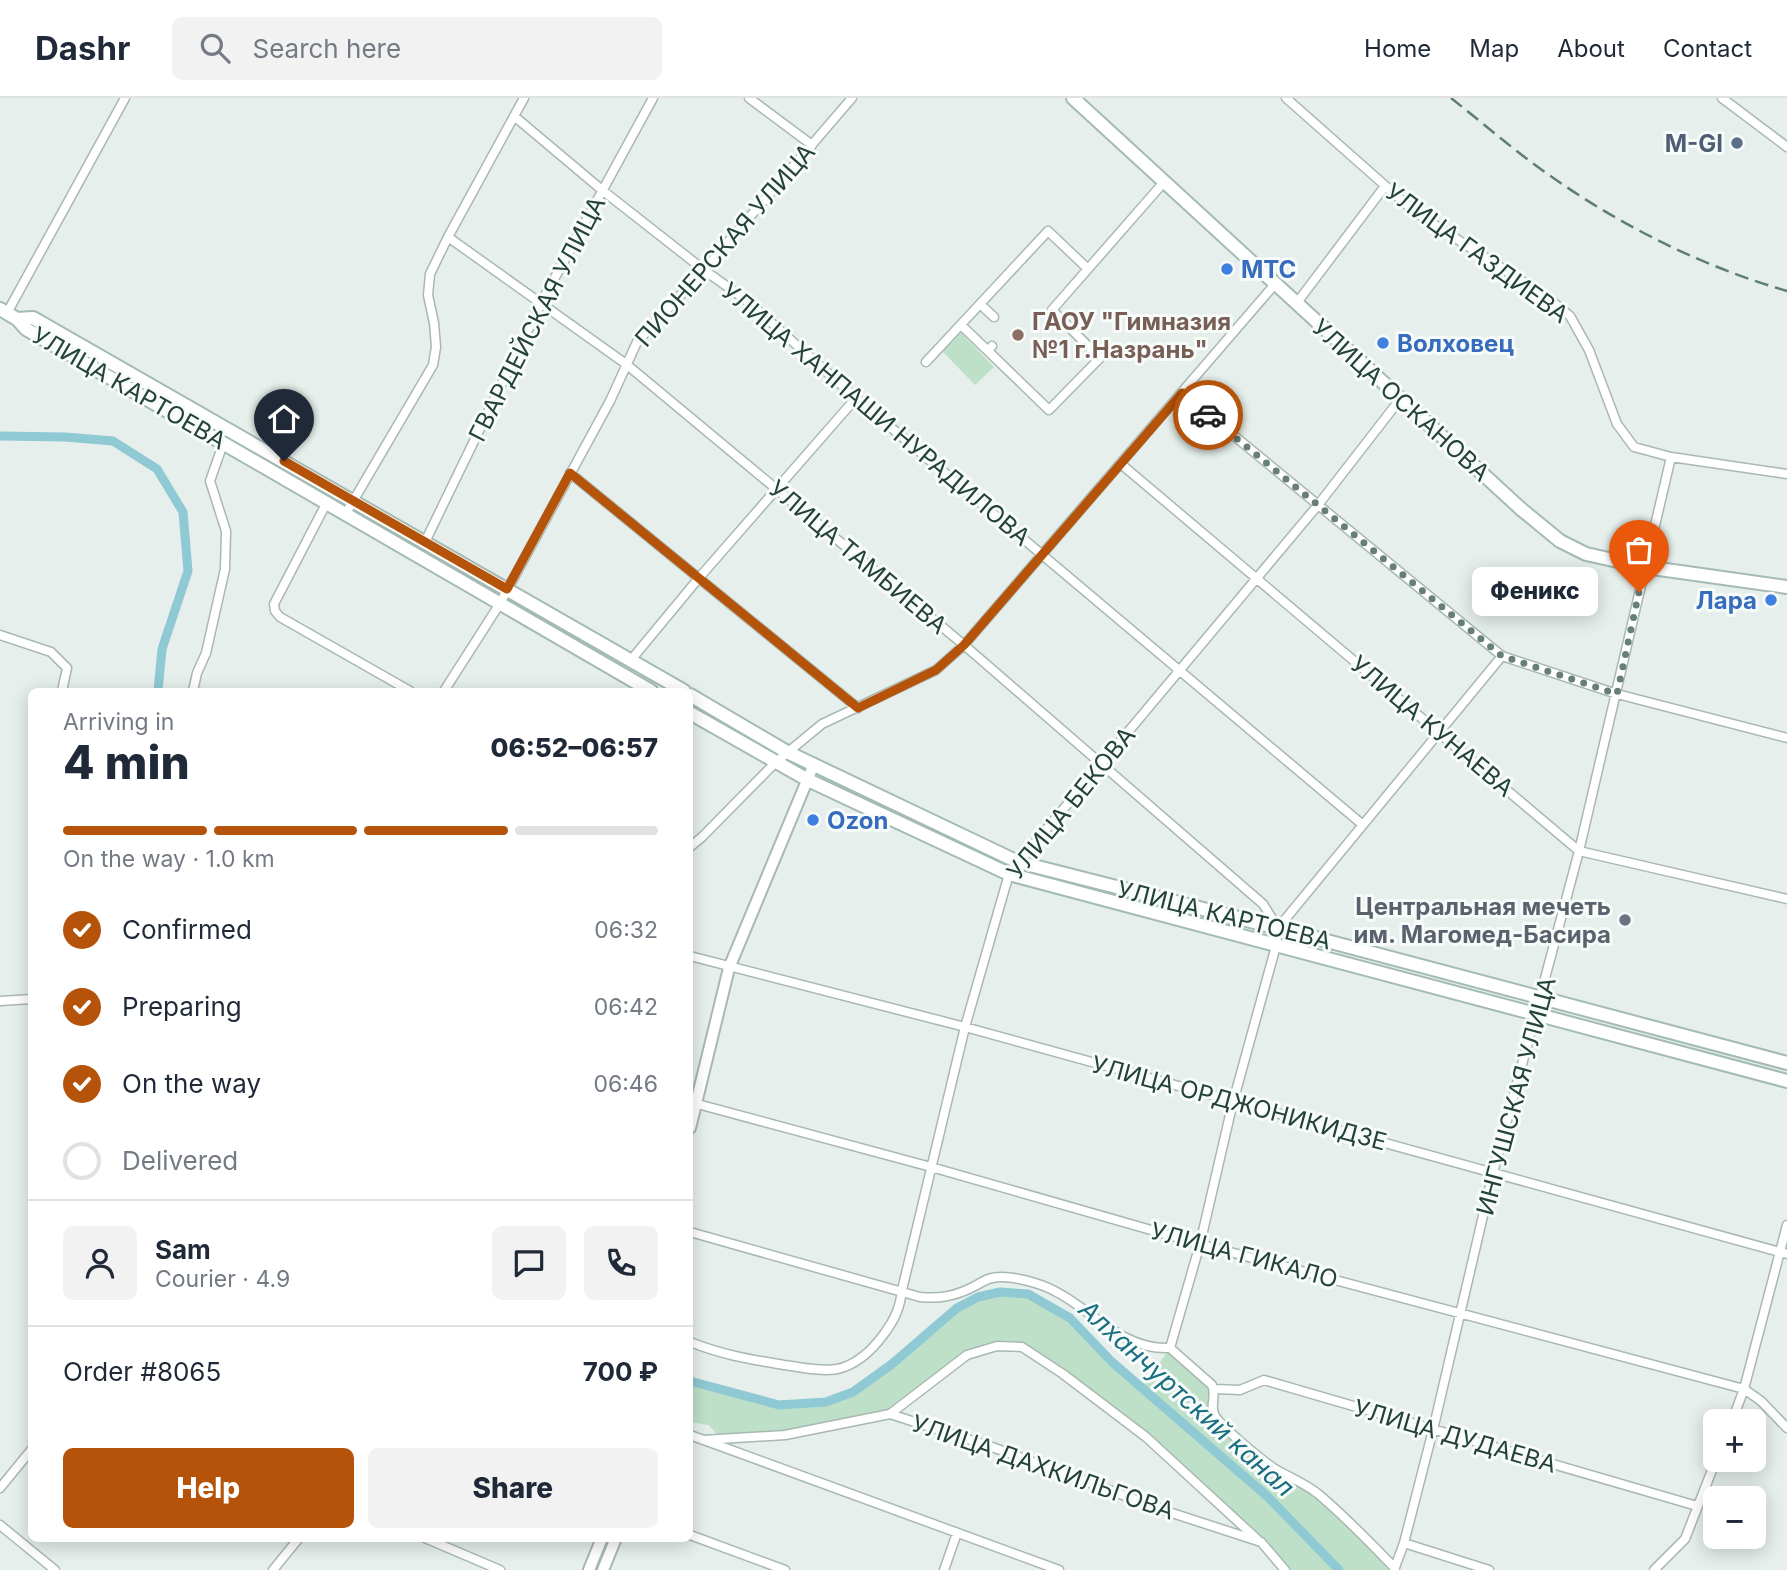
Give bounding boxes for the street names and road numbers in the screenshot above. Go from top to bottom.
street label: ПИОНЕРСКАЯ УЛИЦА [629,138,821,352]
street label: УЛИЦА ГАЗДИЕВА [1380,177,1574,329]
street label: ГВАРДЕЙСКАЯ УЛИЦА [462,191,611,446]
street label: УЛИЦА ХАНПАШИ НУРАДИЛОВА [716,276,1036,552]
street label: УЛИЦА ОСКАНОВА [1306,313,1496,487]
street label: УЛИЦА КАРТОЕВА [27,321,231,455]
street label: УЛИЦА ТАМБИЕВА [763,474,953,640]
street label: УЛИЦА КУНАЕВА [1345,649,1519,803]
street label: УЛИЦА БЕКОВА [1001,721,1141,885]
street label: УЛИЦА КАРТОЕВА [1114,874,1334,956]
street label: ИНГУШСКАЯ УЛИЦА [1470,974,1562,1218]
street label: УЛИЦА ОРДЖОНИКИДЗЕ [1088,1050,1390,1156]
street label: УЛИЦА ГИКАЛО [1147,1216,1341,1294]
street label: УЛИЦА ДУДАЕВА [1350,1393,1560,1479]
street label: УЛИЦА ДАХКИЛЬГОВА [908,1408,1178,1526]

